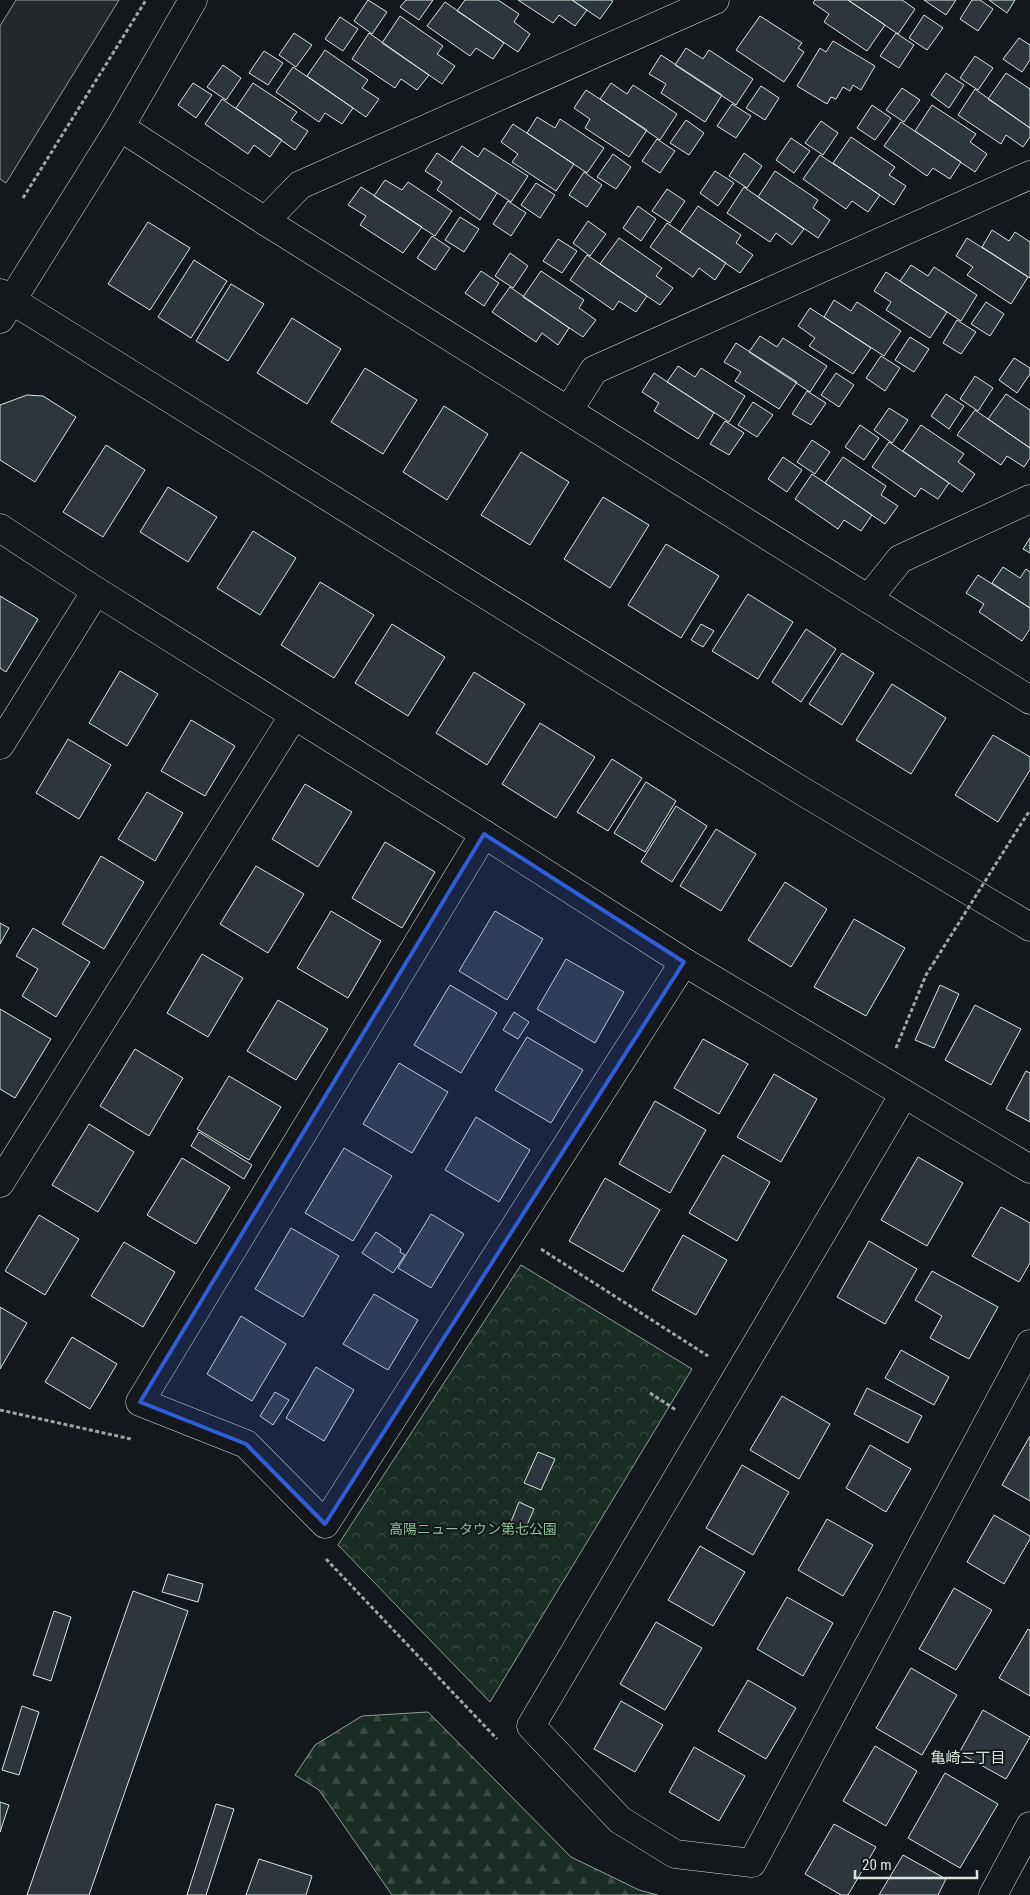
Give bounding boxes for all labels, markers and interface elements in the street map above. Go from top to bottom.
park label: 高陽ニュータウン第七公園 [389,1521,557,1537]
district label: 亀崎二丁目 [930,1749,1006,1767]
scale bar [855,1848,978,1880]
text: 20 m [862,1856,892,1874]

